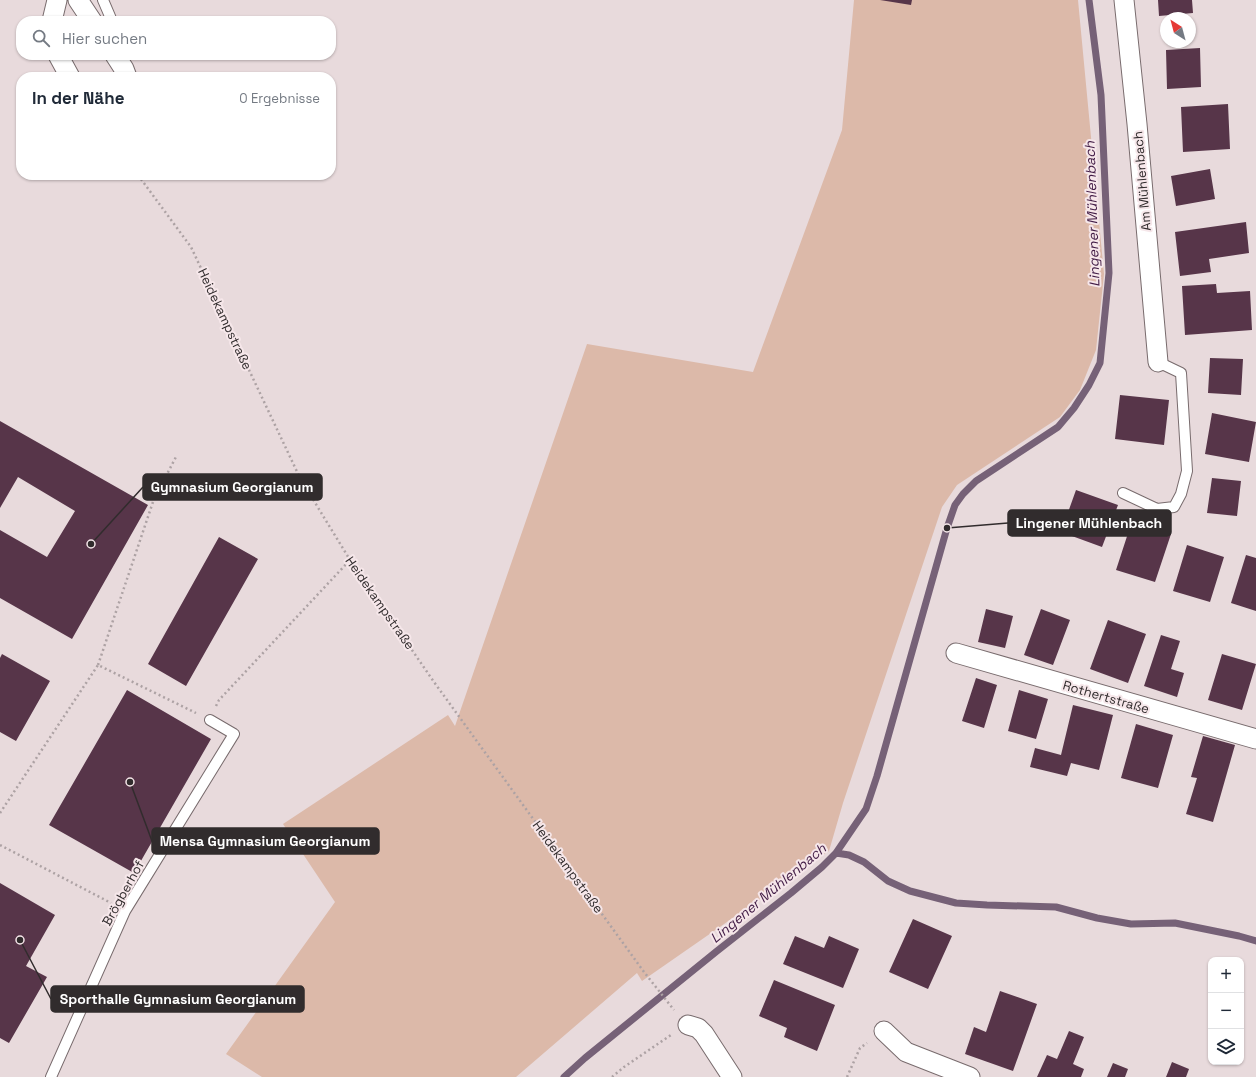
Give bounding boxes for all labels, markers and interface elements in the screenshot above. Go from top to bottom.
north arrow [1160,12,1196,48]
search box [16,16,336,60]
icon: search [30,27,52,49]
text: Hier suchen [62,29,147,48]
text: In der Nähe [32,87,124,109]
text: 0 Ergebnisse [239,90,320,107]
street label: Am Mühlenbach [1129,130,1155,232]
water label: Lingener Mühlenbach [1080,140,1104,287]
street label: Heidekampstraße [194,266,256,372]
callout: Gymnasium Georgianum [143,474,322,500]
text: Gymnasium Georgianum [151,478,313,496]
callout: Lingener Mühlenbach [1008,510,1171,536]
text: Lingener Mühlenbach [1016,514,1162,532]
street label: Heidekampstraße [341,553,419,653]
street label: Rothertstraße [1061,677,1151,717]
street label: Heidekampstraße [529,817,607,917]
callout: Mensa Gymnasium Georgianum [152,828,379,854]
text: Mensa Gymnasium Georgianum [160,832,370,850]
water label: Lingener Mühlenbach [706,839,830,947]
street label: Brögberhof [98,857,148,929]
map controls [1208,957,1244,1065]
button: + [1208,957,1244,993]
callout: Sporthalle Gymnasium Georgianum [51,986,304,1012]
text: Sporthalle Gymnasium Georgianum [60,990,296,1008]
button: − [1208,993,1244,1029]
button: layers [1208,1029,1244,1065]

